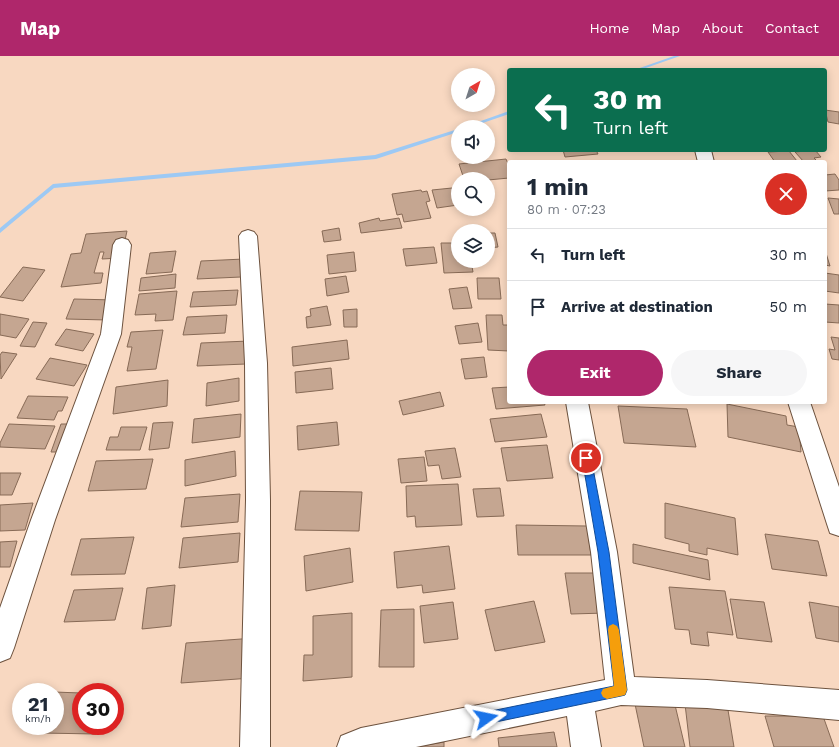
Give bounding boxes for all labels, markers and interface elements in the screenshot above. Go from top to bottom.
text: Map [20,17,60,40]
text: Home [589,20,629,36]
text: Map [651,20,680,36]
text: About [702,20,743,36]
text: Contact [765,20,819,36]
north arrow [451,68,495,112]
map controls [451,68,495,268]
text: 30 m [593,83,662,116]
icon: left [527,84,579,136]
text: Turn left [593,117,668,138]
button: sound [451,120,495,164]
button: search [451,172,495,216]
text: 1 min [527,173,589,201]
button: close [765,173,807,215]
text: 80 m · 07:23 [527,202,606,217]
button: layers [451,224,495,268]
icon: left [527,244,549,266]
text: Turn left [561,246,625,264]
text: 30 m [770,246,807,264]
icon: arrive [527,296,549,318]
text: Arrive at destination [561,298,713,316]
text: 50 m [770,298,807,316]
button: Exit [527,350,663,396]
button: Share [671,350,807,396]
pin [569,441,603,475]
icon: arrive [575,447,597,469]
speed limit sign: 30 [72,683,124,735]
text: 21 [28,692,48,716]
position arrow [465,697,507,739]
text: km/h [25,713,51,724]

